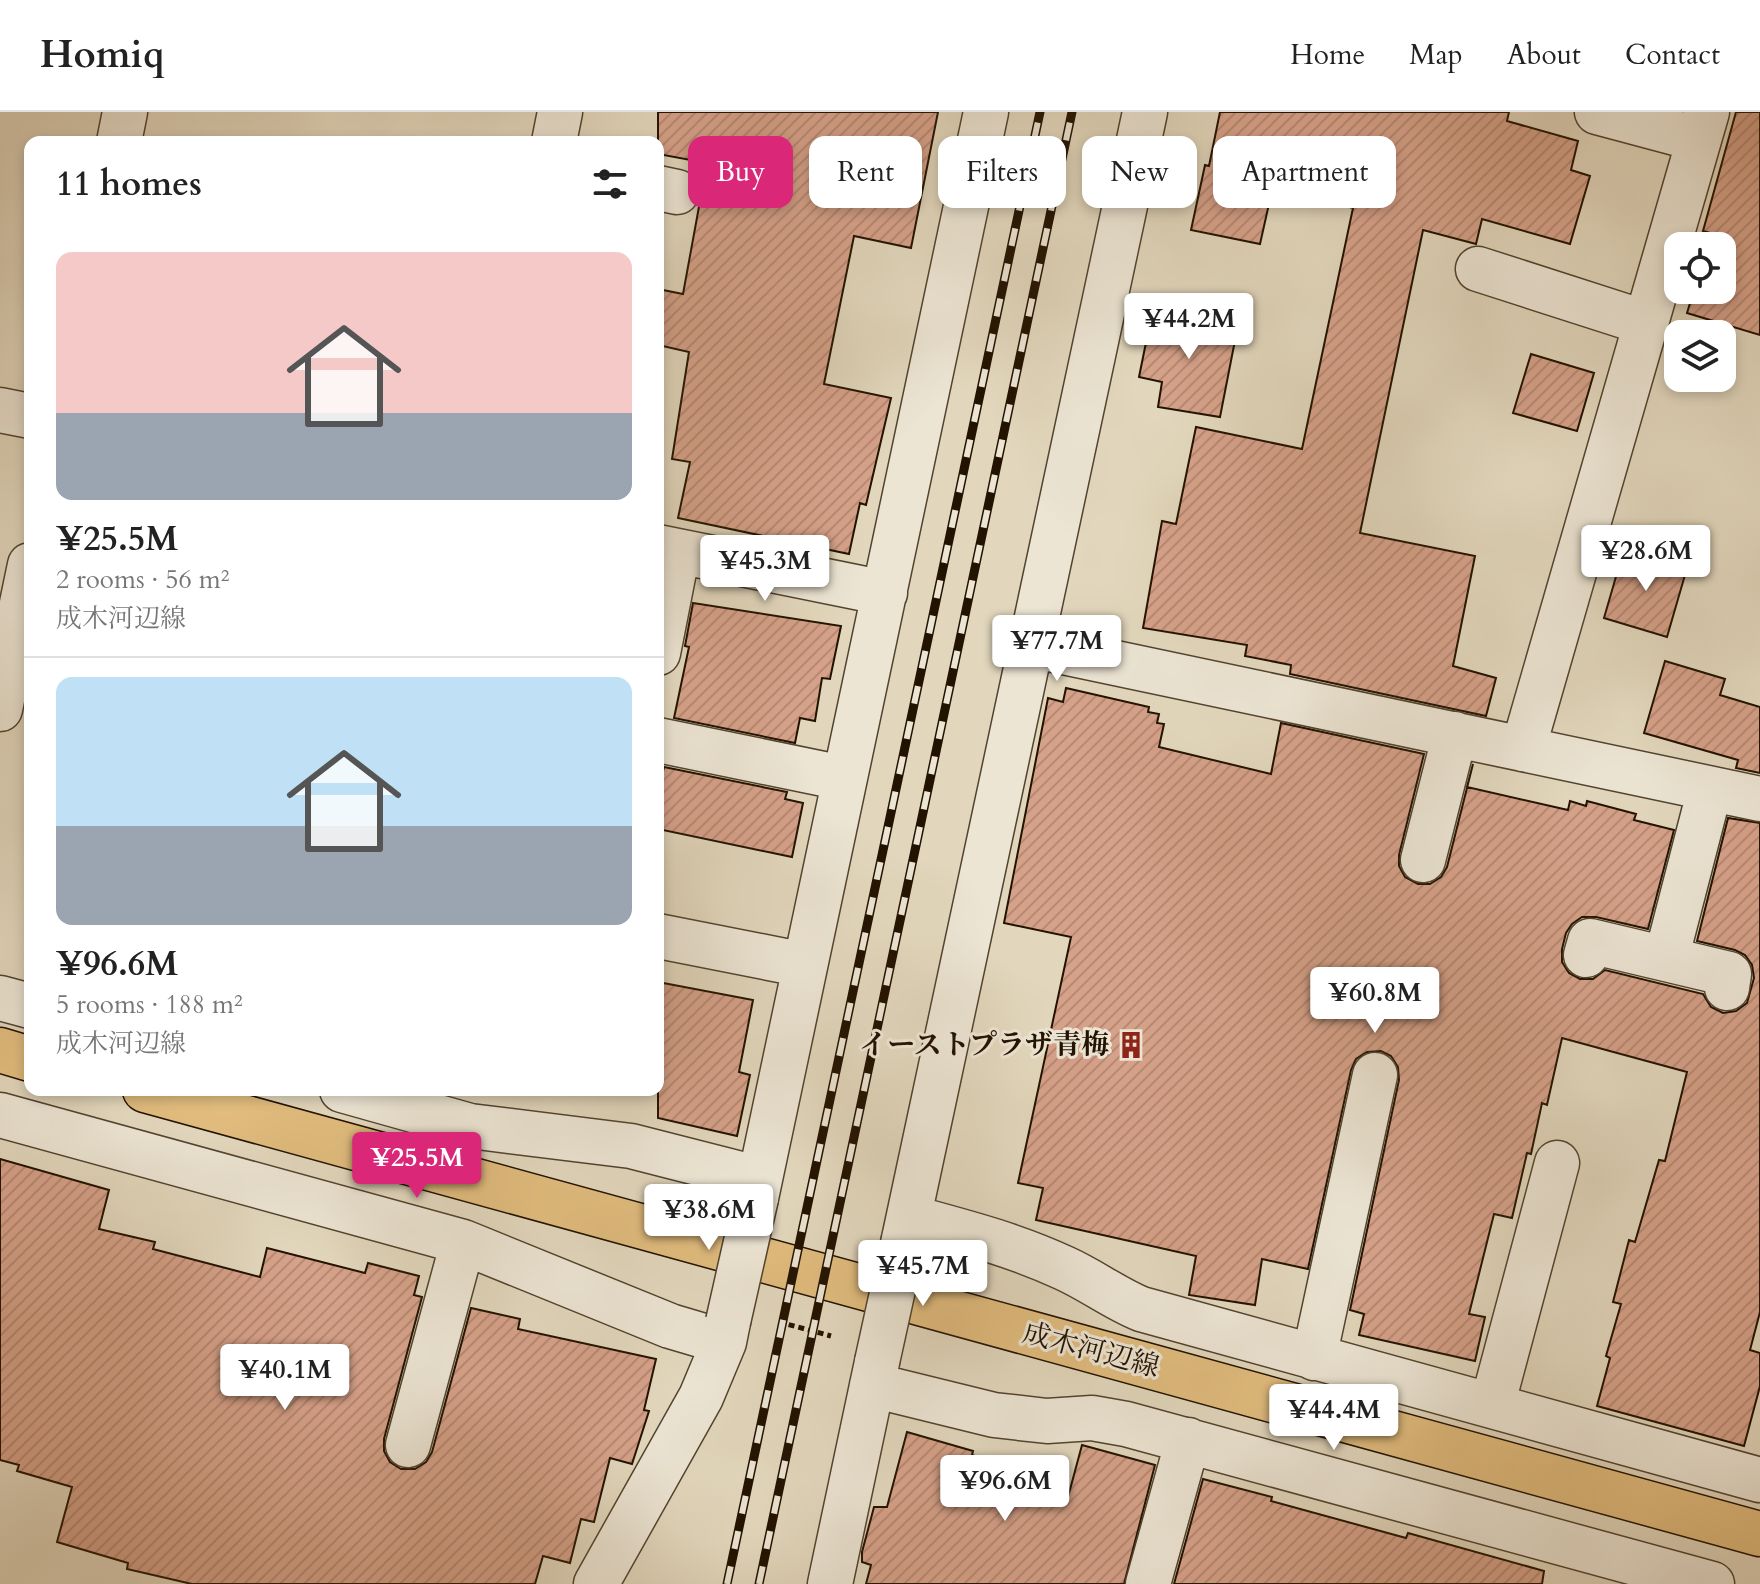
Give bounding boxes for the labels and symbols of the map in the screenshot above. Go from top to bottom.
pin: ¥44.2M [1124,293,1254,361]
pin: ¥28.6M [1581,525,1711,593]
pin: ¥45.3M [700,535,830,603]
pin: ¥77.7M [992,615,1122,683]
pin: ¥60.8M [1310,967,1440,1035]
place label: イーストプラザ青梅 [859,1026,1109,1064]
building icon: イーストプラザ青梅 [1116,1030,1146,1060]
pin: ¥25.5M [352,1132,482,1200]
pin: ¥38.6M [644,1184,774,1252]
pin: ¥45.7M [858,1240,988,1308]
street label: 成木河辺線 [1018,1314,1164,1386]
pin: ¥40.1M [220,1344,350,1412]
pin: ¥44.4M [1269,1384,1399,1452]
pin: ¥96.6M [940,1455,1070,1523]

